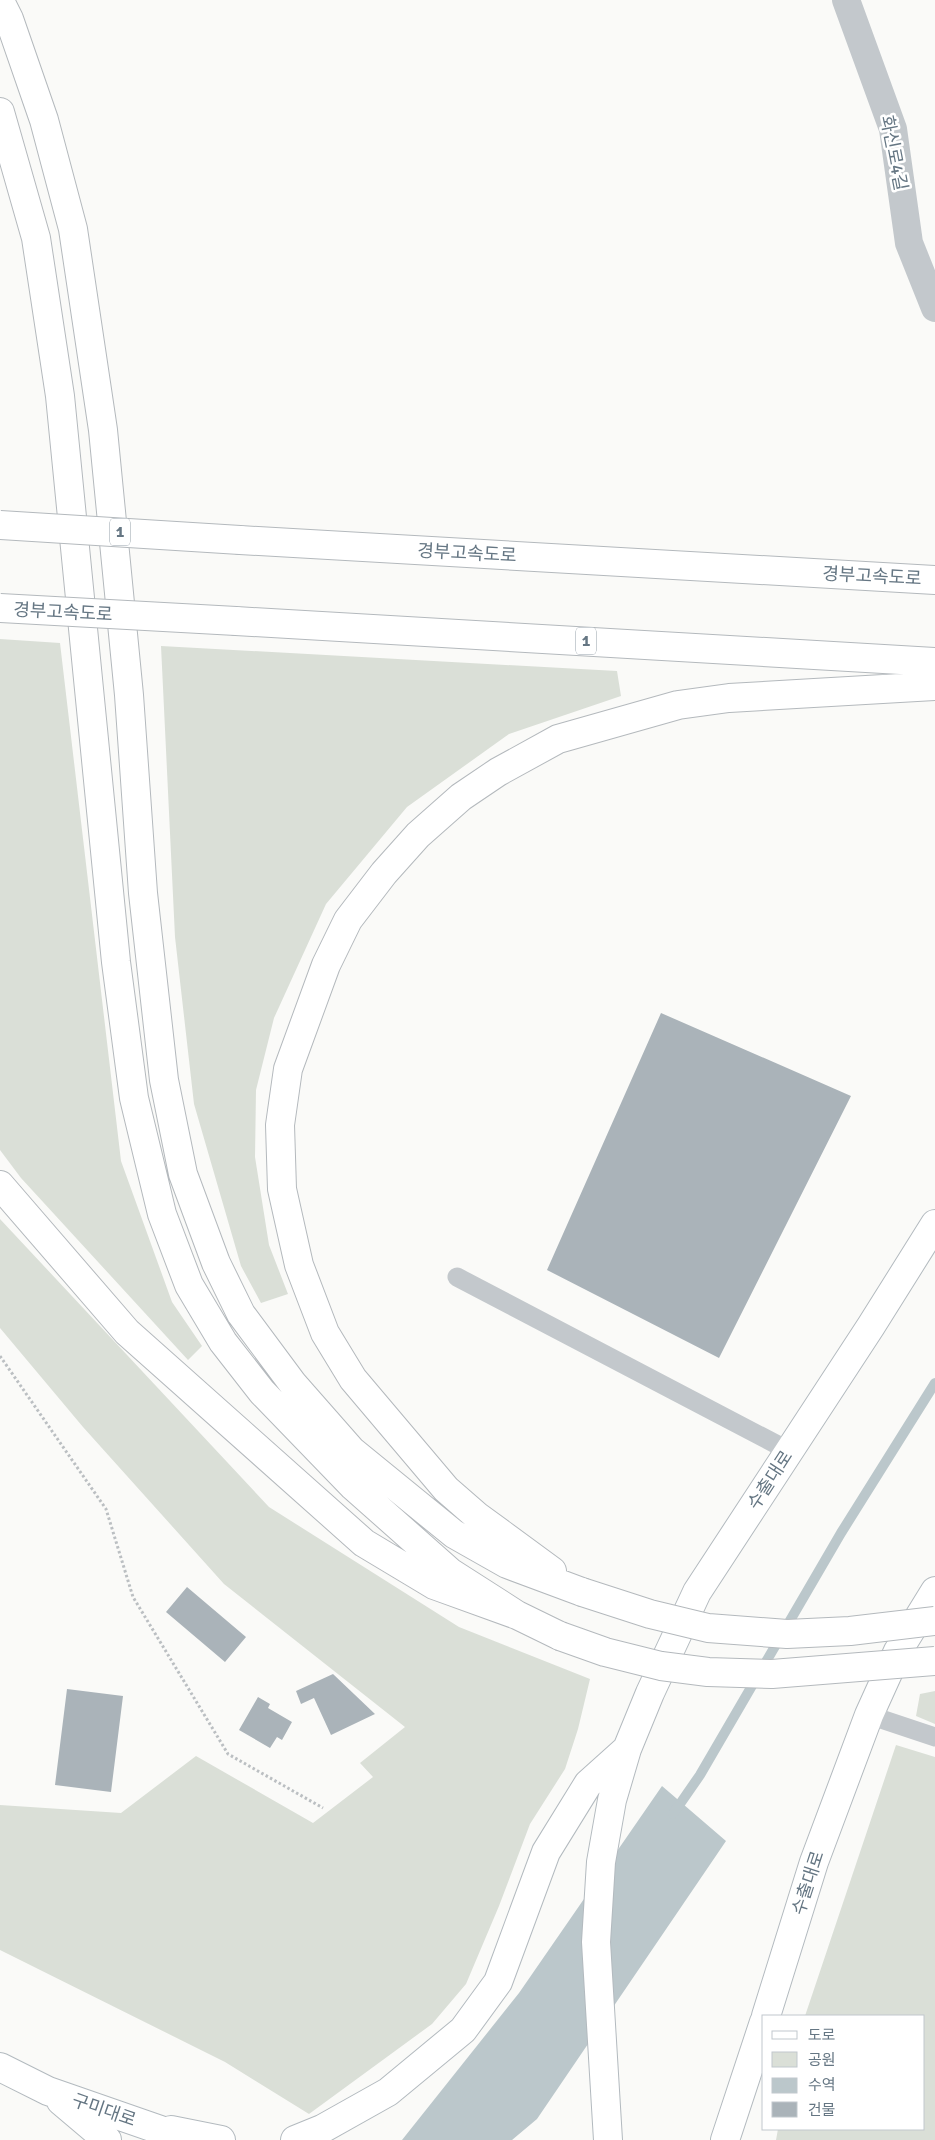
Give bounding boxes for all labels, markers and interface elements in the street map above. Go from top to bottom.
street label: 화신로4길 [876,114,912,192]
road number: 1 [110,518,130,546]
street label: 경부고속도로 [417,539,517,567]
street label: 경부고속도로 [822,562,922,590]
street label: 경부고속도로 [13,598,113,626]
road number: 1 [576,627,596,654]
street label: 수출대로 [743,1446,797,1514]
street label: 수출대로 [787,1848,829,1918]
legend [762,2015,925,2130]
text: 도로 [808,2026,836,2044]
text: 공원 [808,2051,836,2069]
text: 수역 [808,2076,836,2094]
street label: 구미대로 [69,2089,139,2131]
text: 건물 [808,2101,836,2119]

